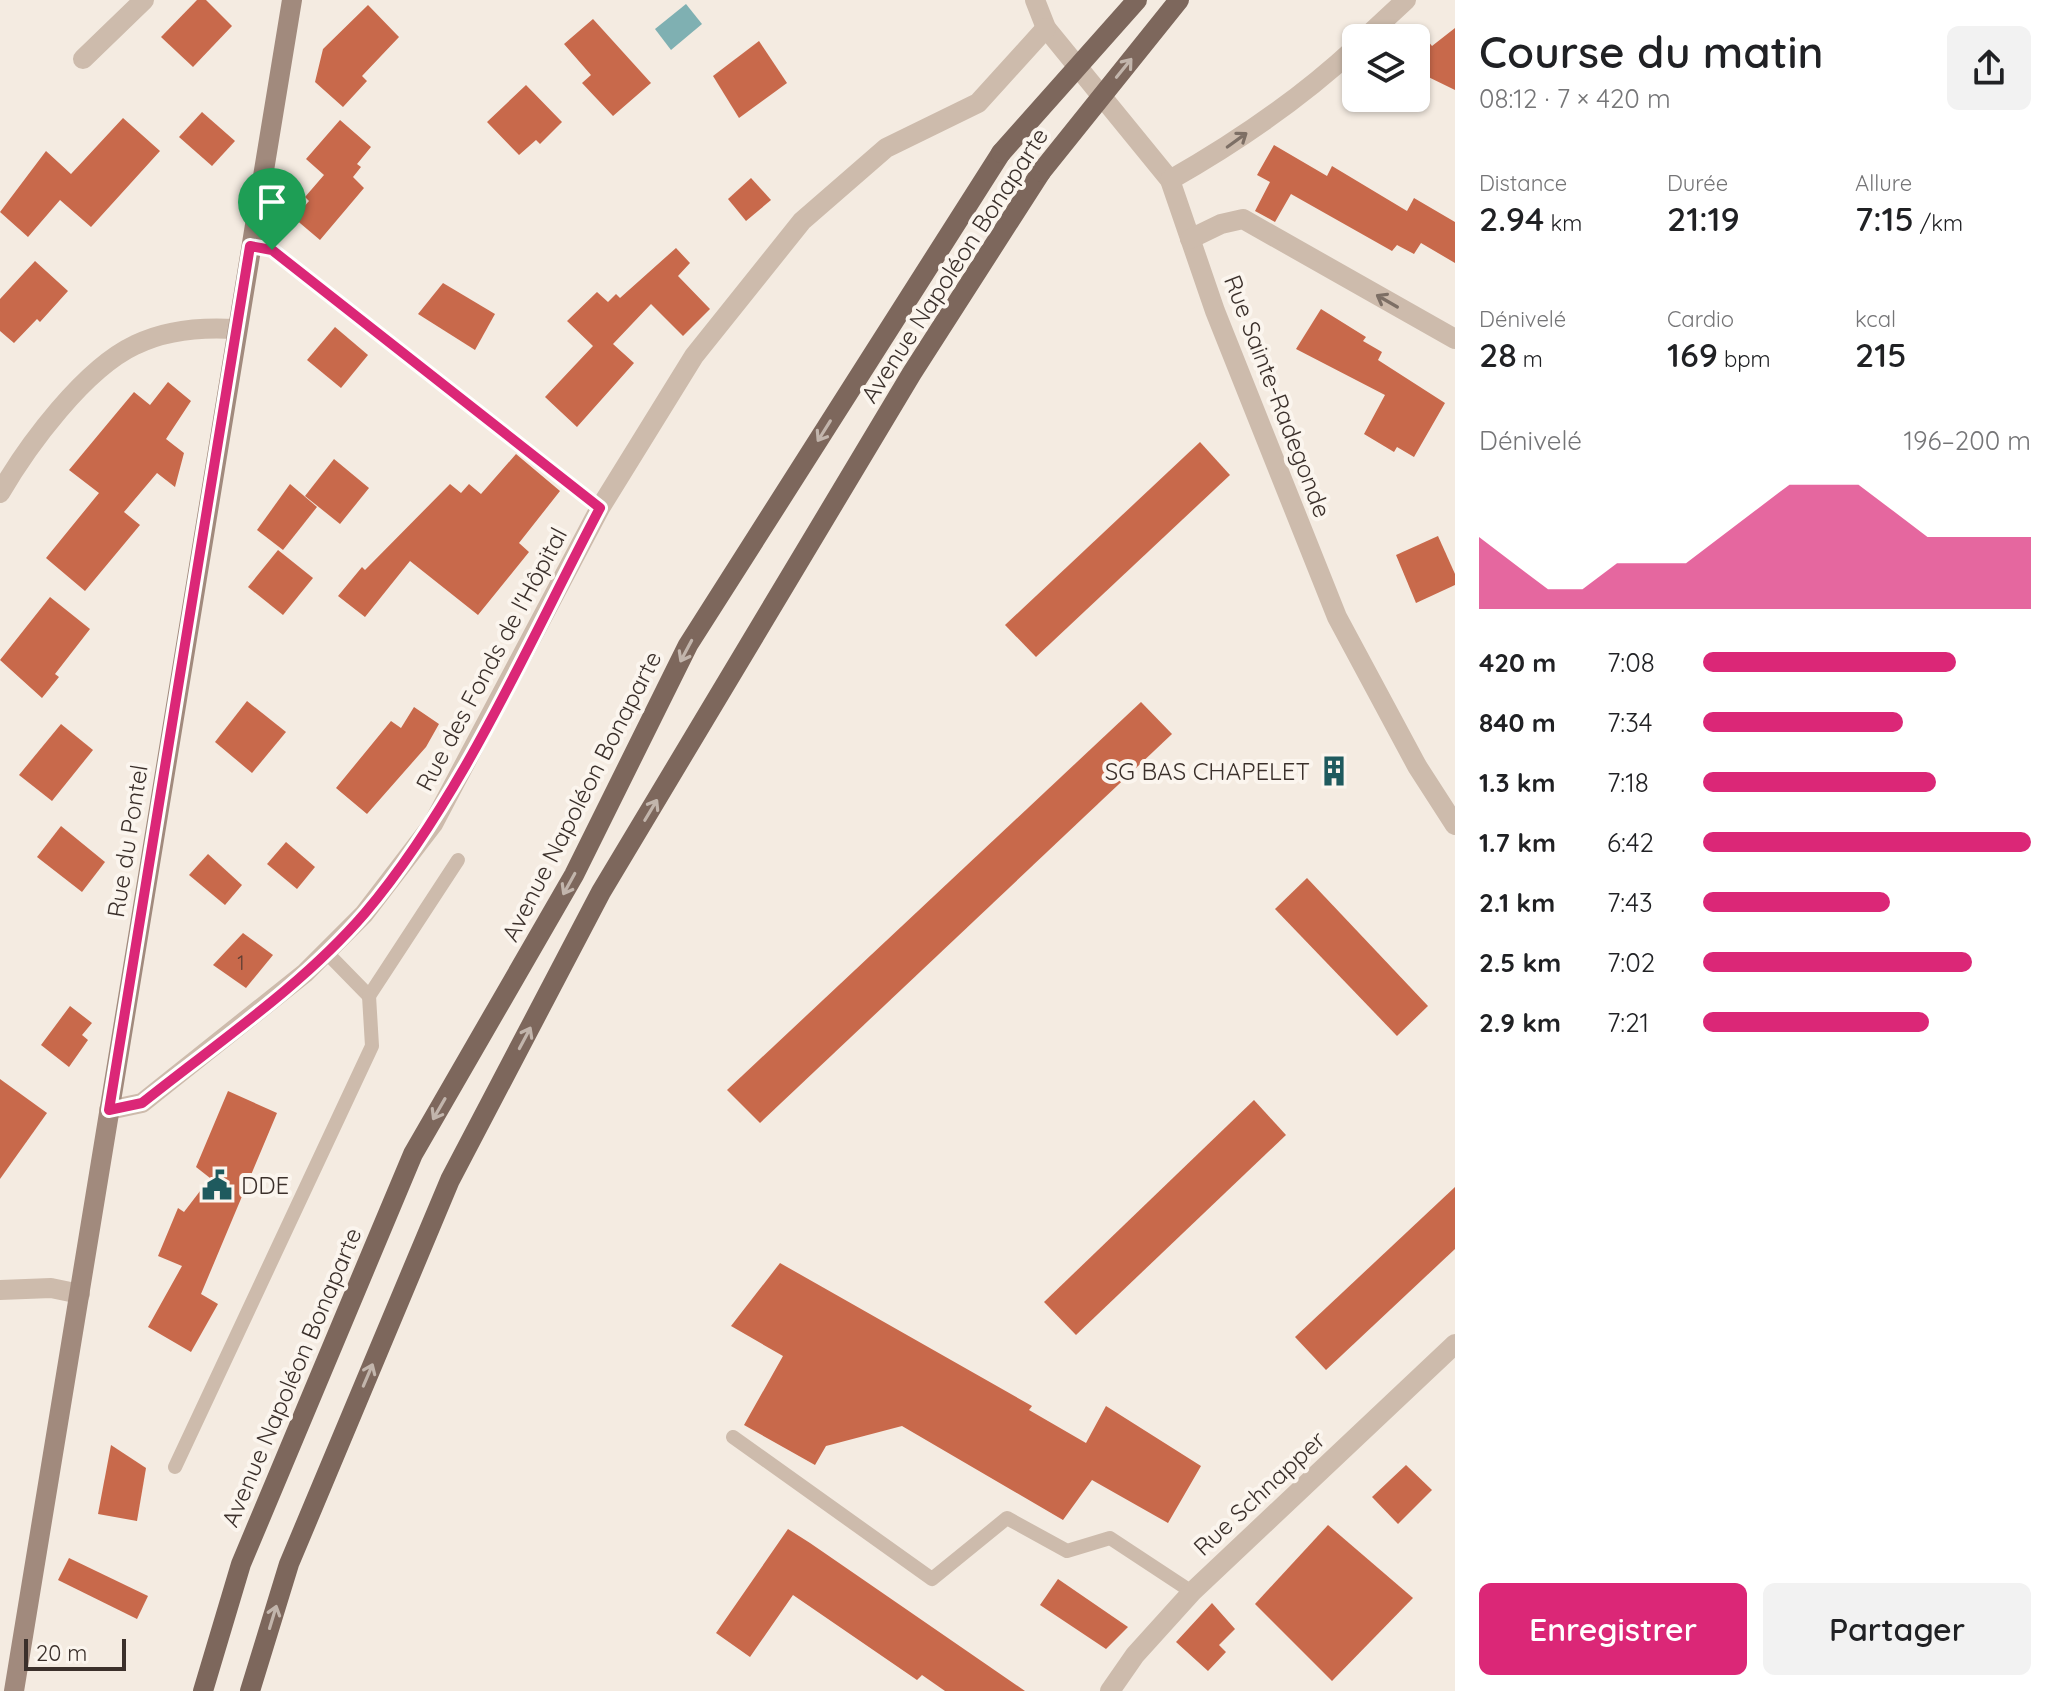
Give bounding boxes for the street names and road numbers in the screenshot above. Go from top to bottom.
street label: Avenue Napoléon Bonaparte [854,122,1054,408]
street label: Rue Sainte-Radegonde [1218,271,1338,521]
street label: Rue des Fonds de l'Hôpital [409,522,573,796]
street label: Avenue Napoléon Bonaparte [495,646,667,946]
street label: Rue du Pontel [100,762,154,920]
street label: Avenue Napoléon Bonaparte [214,1223,368,1531]
street label: Rue Schnapper [1187,1424,1331,1562]

